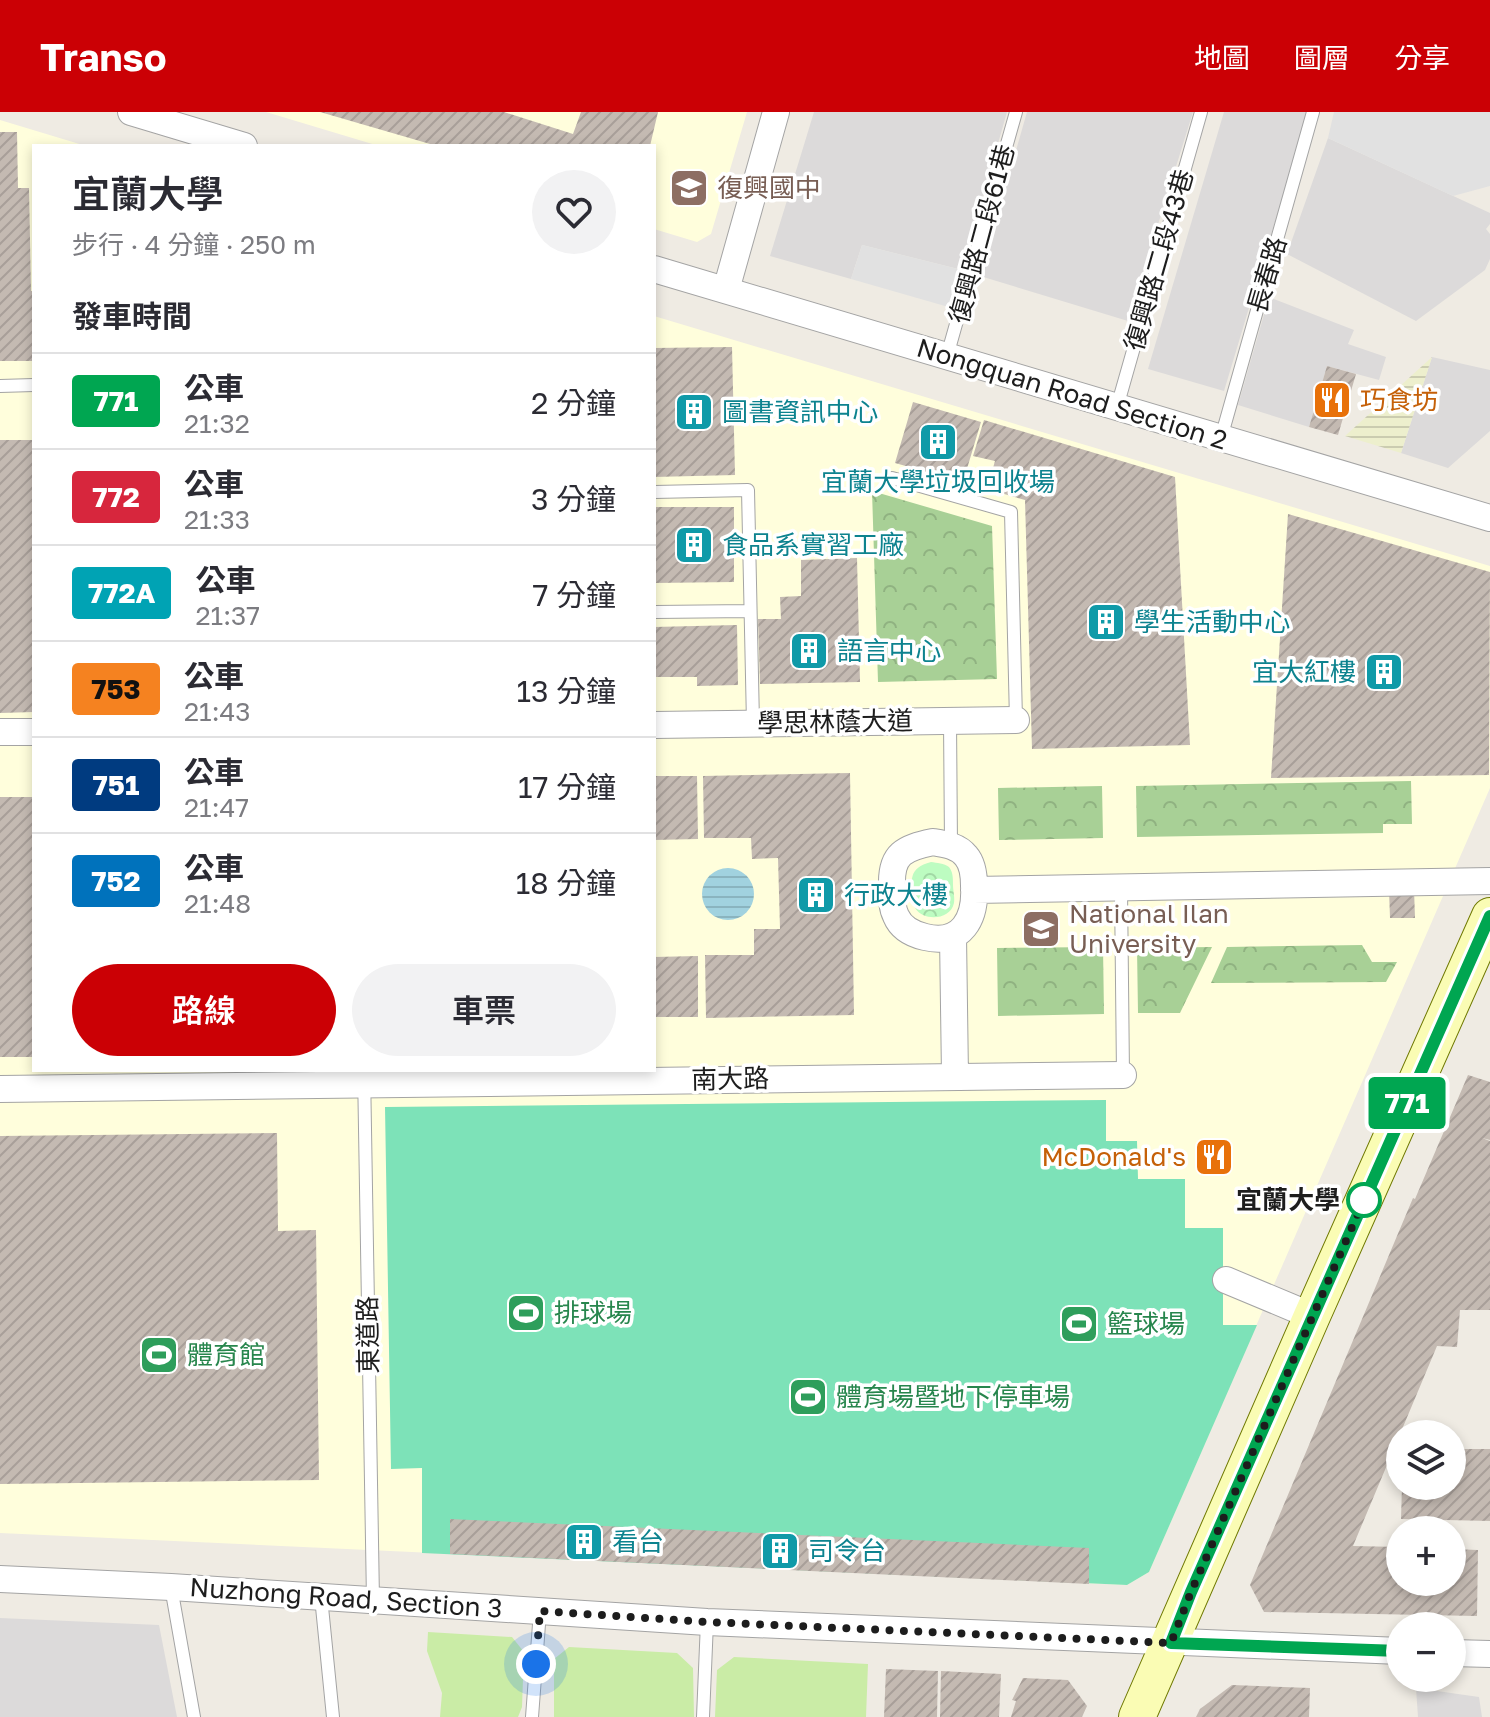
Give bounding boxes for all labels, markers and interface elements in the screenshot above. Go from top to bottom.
text: Transo [40,34,167,79]
text: 地圖 [1194,41,1250,74]
text: 圖層 [1294,41,1350,74]
text: 分享 [1394,41,1450,74]
street label: 復興路二段61巷 [943,141,1020,327]
street label: 復興路二段43巷 [1118,166,1199,354]
school or university icon: 復興國中 [668,167,710,209]
button: heart [532,170,616,254]
text: 宜蘭大學 [72,171,224,216]
place label: 復興國中 [717,172,821,203]
text: 步行 · 4 分鐘 · 250 m [72,229,316,260]
street label: 長春路 [1241,233,1292,317]
text: 發車時間 [72,298,192,334]
street label: Nongquan Road Section 2 [913,331,1231,456]
text: 公車 [184,370,244,406]
restaurant icon: 巧食坊 [1311,379,1353,421]
text: 771 [94,384,138,417]
place label: 巧食坊 [1360,384,1438,415]
text: 2 分鐘 [531,385,616,421]
building icon: 圖書資訊中心 [673,391,715,433]
place label: 圖書資訊中心 [722,396,878,427]
text: 21:32 [184,408,250,439]
building icon: 宜蘭大學垃圾回收場 [917,421,959,463]
text: 公車 [184,466,244,502]
place label: 宜蘭大學垃圾回收場 [821,466,1055,497]
text: 772 [92,480,140,513]
text: 3 分鐘 [531,481,616,517]
text: 21:33 [184,504,250,535]
building icon: 食品系實習工廠 [673,524,715,566]
place label: 食品系實習工廠 [722,529,904,560]
text: 公車 [195,562,255,598]
text: 772A [88,576,155,609]
text: 7 分鐘 [533,577,616,613]
text: 21:37 [195,600,260,631]
building icon: 學生活動中心 [1085,601,1127,643]
place label: 學生活動中心 [1134,606,1290,637]
building icon: 語言中心 [788,630,830,672]
place label: 語言中心 [837,635,941,666]
building icon: 宜大紅樓 [1363,651,1405,693]
place label: 宜大紅樓 [1252,656,1356,687]
text: 公車 [184,658,244,694]
text: 753 [91,672,141,705]
text: 13 分鐘 [516,673,616,709]
text: 21:43 [184,696,251,727]
street label: 學思林蔭大道 [757,705,913,738]
text: 公車 [184,754,244,790]
text: 751 [93,768,139,801]
text: 17 分鐘 [518,769,616,805]
text: 21:47 [184,792,249,823]
text: 公車 [184,850,244,886]
text: 752 [91,864,141,897]
text: 18 分鐘 [516,865,616,901]
building icon: 行政大樓 [795,874,837,916]
place label: 行政大樓 [844,879,948,910]
text: 21:48 [184,888,251,919]
place label: National Ilan University [1069,898,1229,959]
school or university icon: National Ilan University [1020,908,1062,950]
button: 路線 [72,964,336,1056]
button: 車票 [352,964,616,1056]
street label: 南大路 [691,1062,769,1095]
line badge: 771 [1361,1077,1453,1129]
text: 771 [1385,1086,1429,1119]
restaurant icon: McDonald's [1193,1136,1235,1178]
place label: McDonald's [1041,1141,1186,1172]
marker: 宜蘭大學 [1347,1183,1381,1217]
place label: 宜蘭大學 [1236,1184,1340,1215]
sports icon: 排球場 [505,1292,547,1334]
street label: 東道路 [351,1296,384,1374]
place label: 排球場 [554,1297,632,1328]
sports icon: 籃球場 [1058,1303,1100,1345]
place label: 籃球場 [1107,1308,1185,1339]
sports icon: 體育館 [138,1334,180,1376]
place label: 體育館 [187,1339,265,1370]
sports icon: 體育場暨地下停車場 [787,1376,829,1418]
place label: 體育場暨地下停車場 [836,1381,1070,1412]
map controls [1386,1420,1466,1692]
button: layers [1386,1420,1466,1500]
button: + [1386,1516,1466,1596]
building icon: 看台 [563,1521,605,1563]
place label: 看台 [612,1526,664,1557]
building icon: 司令台 [759,1530,801,1572]
place label: 司令台 [808,1535,886,1566]
street label: Nuzhong Road, Section 3 [189,1571,503,1624]
button: − [1386,1612,1466,1692]
your location [516,1644,556,1684]

